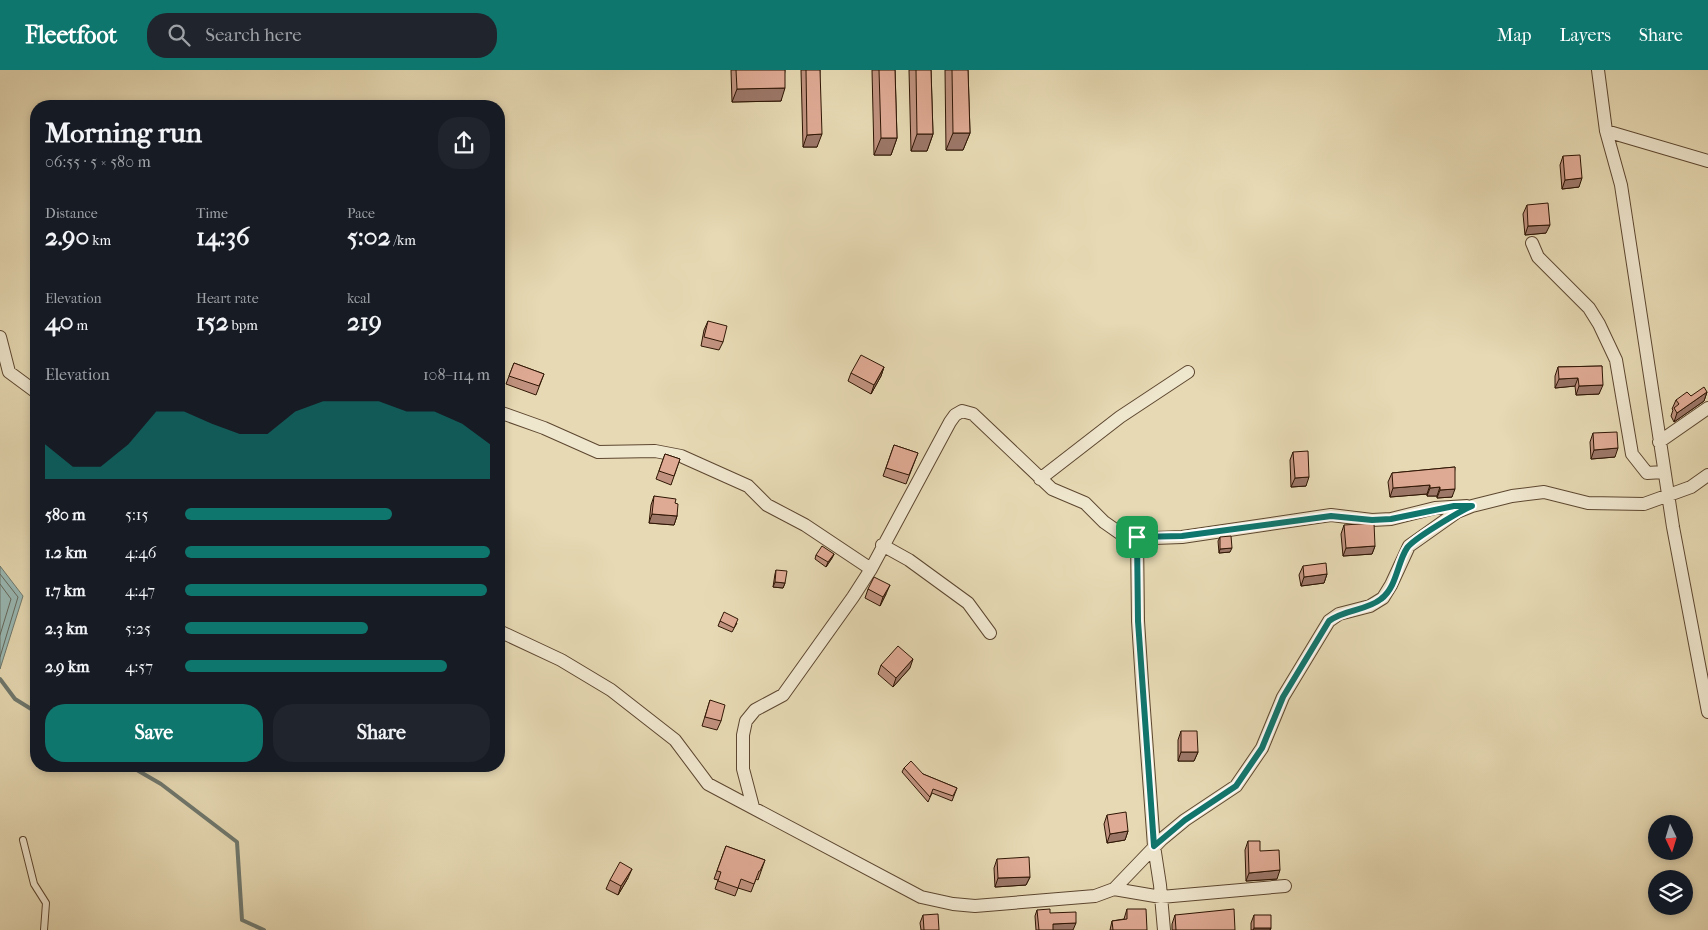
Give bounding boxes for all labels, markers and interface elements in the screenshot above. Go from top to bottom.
search box [147,13,497,58]
text: Fleetfoot [25,21,117,49]
icon: search [165,21,193,49]
text: Search here [205,24,302,46]
text: Map [1497,25,1531,46]
text: Layers [1559,25,1611,46]
text: Share [1639,25,1683,46]
text: Morning run [45,116,202,149]
button: share [438,117,490,169]
text: 06:55 · 5 × 580 m [45,152,151,171]
text: Distance [45,205,98,222]
text: Time [196,205,228,222]
text: Pace [347,205,375,222]
text: 2.90 [45,222,89,251]
text: 14:36 [196,222,250,251]
text: 5:02 [347,222,391,251]
text: km [89,232,111,249]
text: /km [391,232,416,249]
text: Elevation [45,290,102,307]
text: Heart rate [196,290,259,307]
text: kcal [347,290,371,307]
text: 40 [45,307,74,336]
text: 152 [196,307,228,336]
text: 219 [347,307,382,336]
text: m [74,317,88,334]
text: bpm [228,317,258,334]
text: Elevation [45,365,110,384]
text: 108–114 m [423,365,490,384]
text: 580 m [45,505,86,524]
text: 5:15 [125,505,148,524]
pin [1116,516,1158,558]
icon: arrive [1123,523,1151,551]
text: 1.2 km [45,543,87,562]
text: 4:46 [125,543,156,562]
text: 1.7 km [45,581,86,600]
text: 4:47 [125,581,155,600]
text: 2.3 km [45,619,88,638]
text: 5:25 [125,619,151,638]
text: 2.9 km [45,657,89,676]
text: 4:57 [125,657,153,676]
button: Save [45,704,263,762]
button: Share [273,704,490,762]
north arrow [1648,815,1692,860]
map controls [1648,815,1693,915]
button: layers [1648,870,1693,915]

